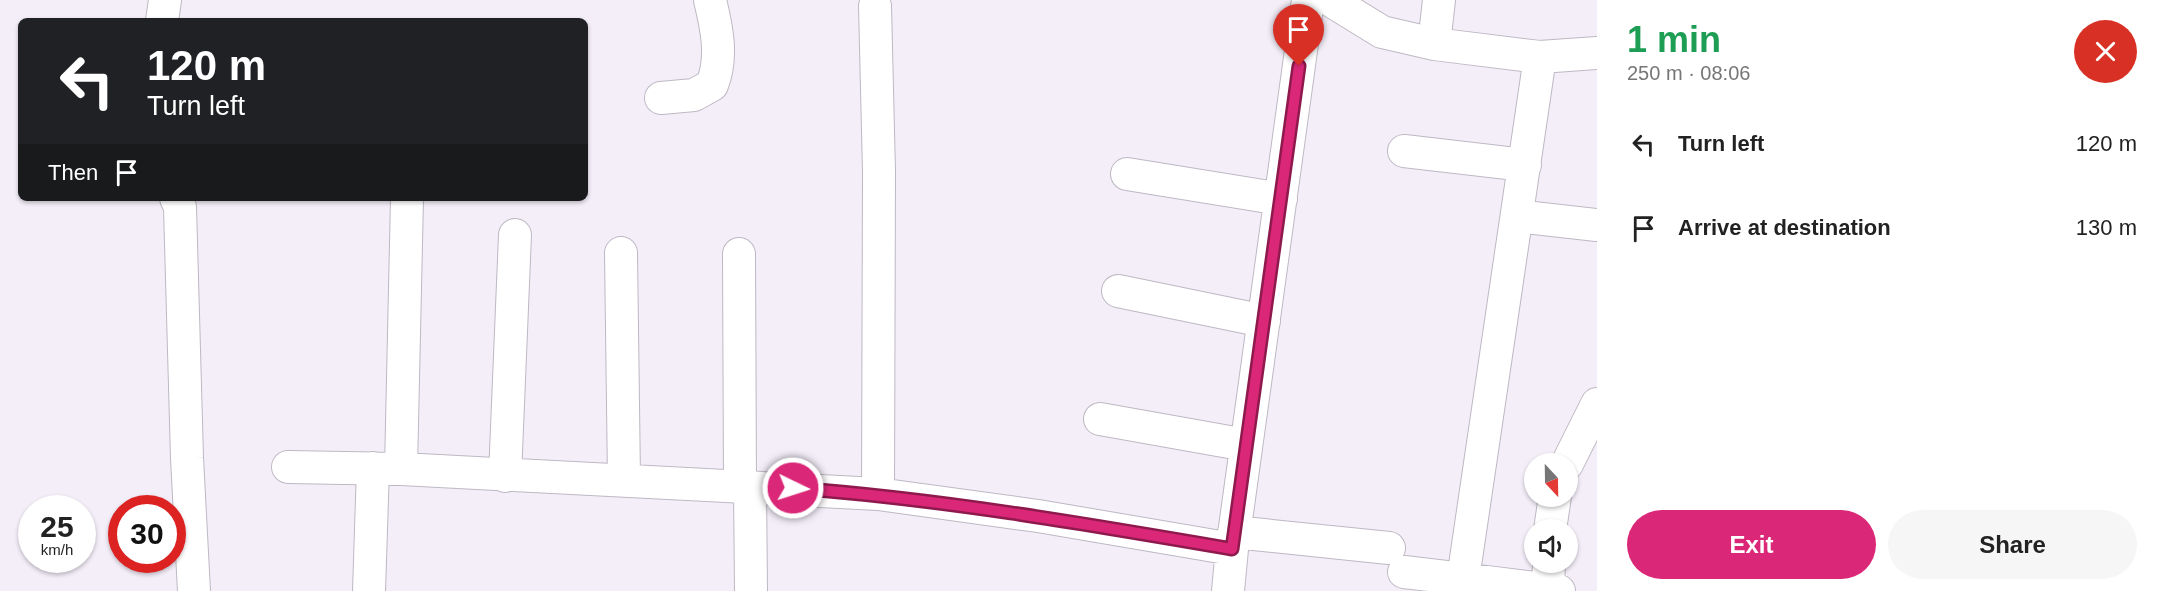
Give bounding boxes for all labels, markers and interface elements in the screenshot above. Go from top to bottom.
pin [1273,4,1324,66]
icon: arrive [1282,13,1315,46]
text: 1 min [1627,19,1721,60]
button: close [2074,20,2137,83]
icon: left [48,42,126,120]
text: 120 m [147,42,266,89]
text: 250 m · 08:06 [1627,62,1750,84]
text: Turn left [147,91,245,121]
icon: left [1627,128,1660,161]
text: Turn left [1678,131,1764,156]
text: 120 m [2076,131,2137,156]
icon: arrive [110,156,143,189]
text: Then [48,160,98,185]
icon: arrive [1627,212,1660,245]
text: Arrive at destination [1678,215,1891,240]
text: 130 m [2076,215,2137,240]
north arrow [1524,453,1578,507]
map controls [1524,453,1578,573]
position arrow [761,456,825,520]
speed limit sign: 30 [108,495,186,573]
text: 25 [40,510,74,543]
button: Exit [1627,510,1876,579]
button: Share [1888,510,2137,579]
button: sound [1524,519,1578,573]
text: km/h [41,541,73,558]

